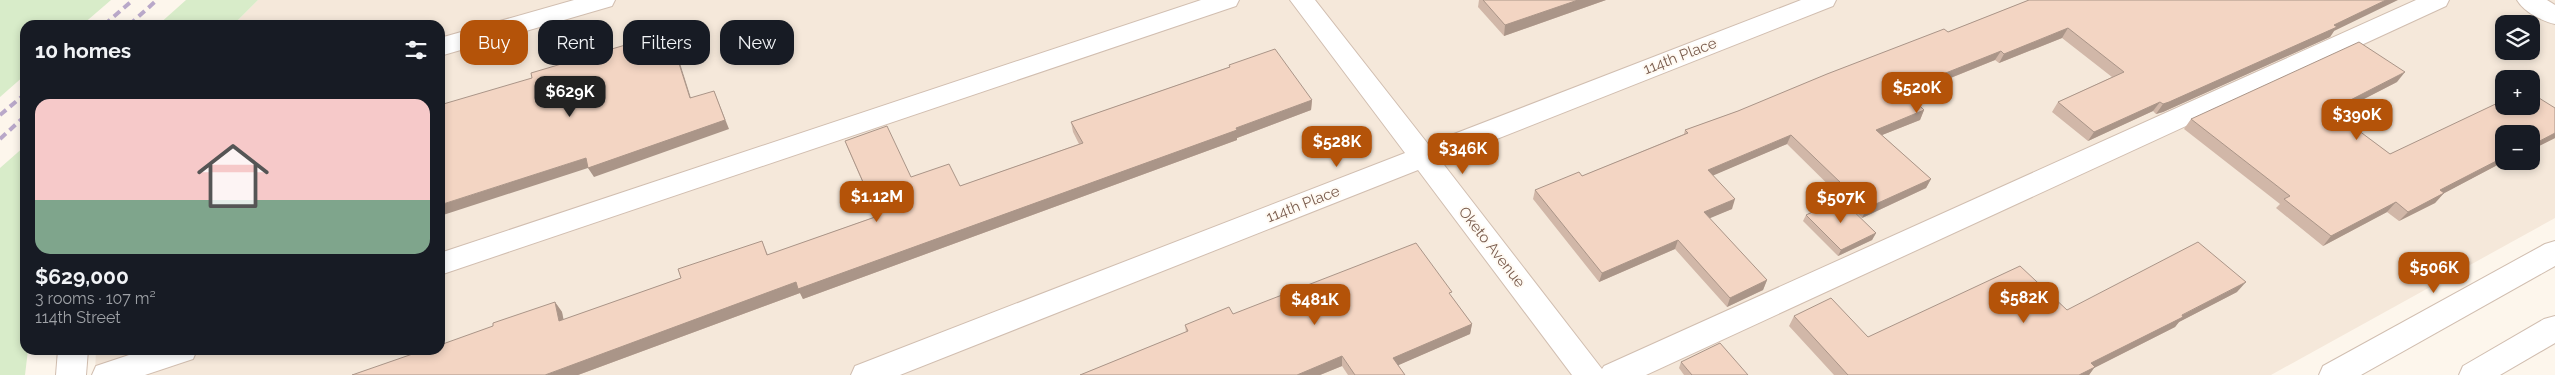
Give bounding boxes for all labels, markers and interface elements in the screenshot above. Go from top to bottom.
map controls [2495,15,2540,170]
button: layers [2495,15,2540,60]
chip: Buy [460,20,528,65]
chip: Rent [538,20,613,65]
chip: Filters [623,20,710,65]
chip: New [720,20,794,65]
street label: 114th Place [1641,34,1719,78]
icon: filters [402,36,430,64]
text: 10 homes [35,38,131,63]
button: + [2495,70,2540,115]
pin: $520K [1882,72,1952,114]
pin: $629K [535,76,605,118]
text: $520K [1893,78,1941,97]
text: $629K [545,82,595,101]
pin: $390K [2322,98,2392,141]
text: $390K [2333,105,2381,124]
button: − [2495,125,2540,170]
pin: $528K [1302,126,1372,168]
icon: home [188,131,278,221]
text: $528K [1313,132,1361,151]
pin: $346K [1428,132,1498,175]
text: $346K [1439,139,1487,158]
pin: $1.12M [836,180,918,223]
street label: 114th Place [1264,182,1342,226]
pin: $507K [1806,182,1876,224]
text: $1.12M [851,187,903,206]
text: $507K [1817,188,1865,207]
street label: Oketo Avenue [1455,203,1529,291]
pin: $506K [2399,252,2469,294]
text: $506K [2409,258,2459,277]
text: $629,000 [35,264,129,289]
pin: $582K [1989,282,2059,324]
pin: $481K [1280,284,1350,326]
text: $582K [2000,288,2048,307]
text: 3 rooms · 107 m² [35,289,156,308]
text: $481K [1291,290,1339,309]
text: 114th Street [35,308,121,327]

